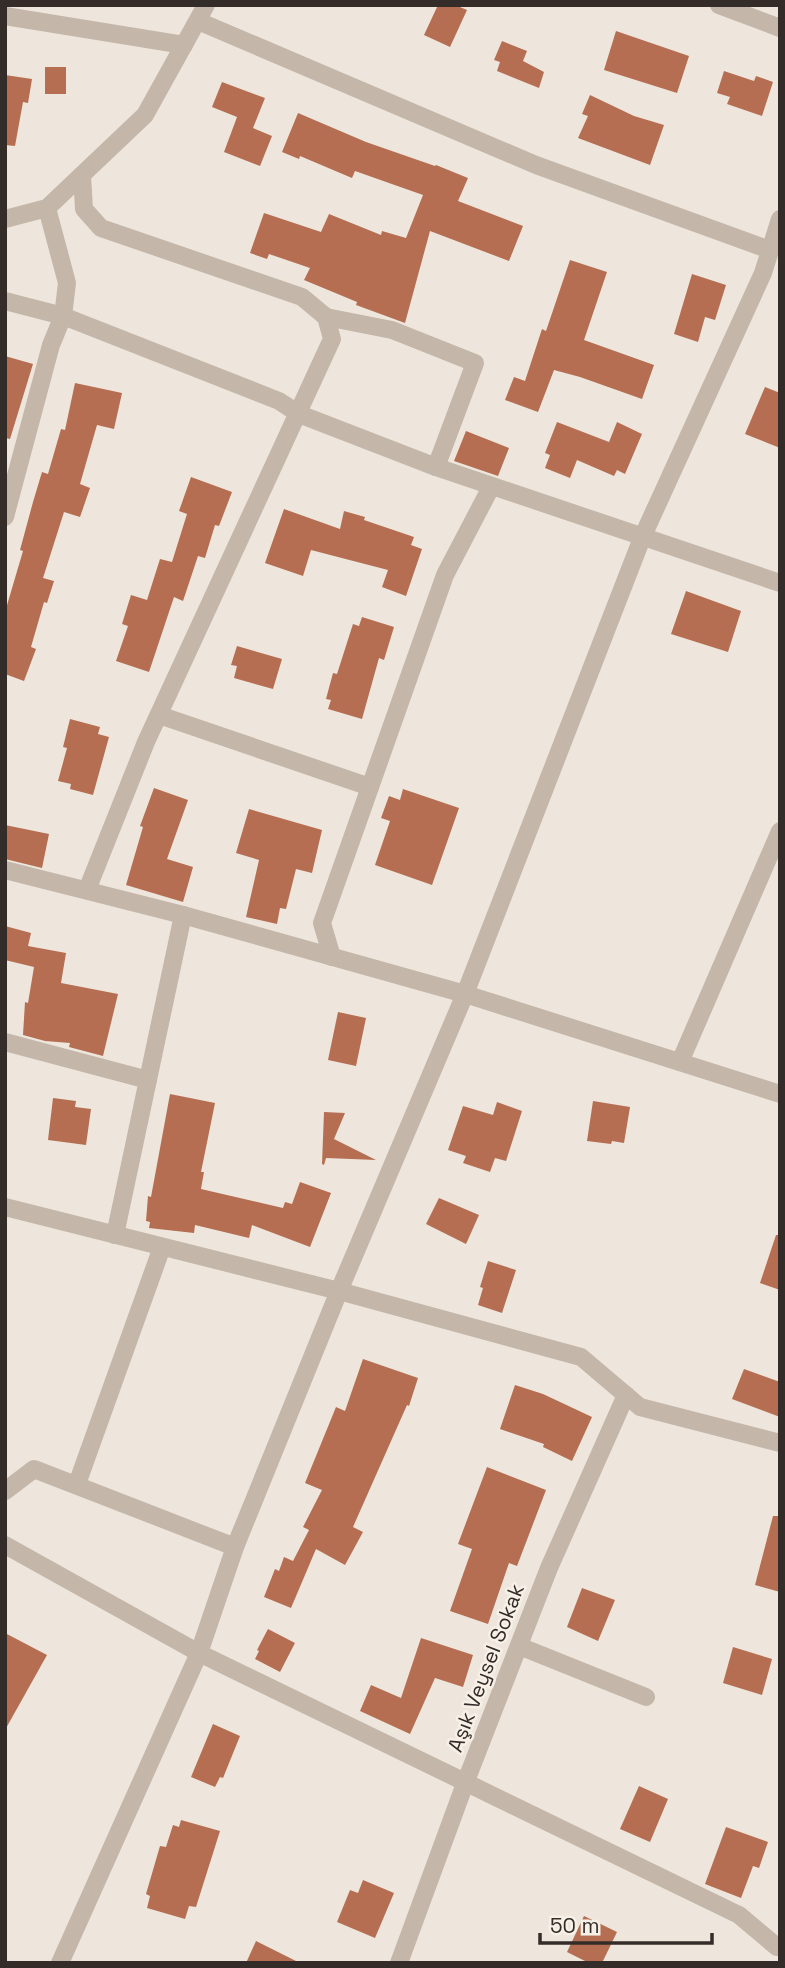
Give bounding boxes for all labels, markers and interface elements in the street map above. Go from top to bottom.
street label: Aşık Veysel Sokak [441,1580,530,1756]
scale bar [540,1902,712,1946]
text: 50 m [550,1912,600,1939]

